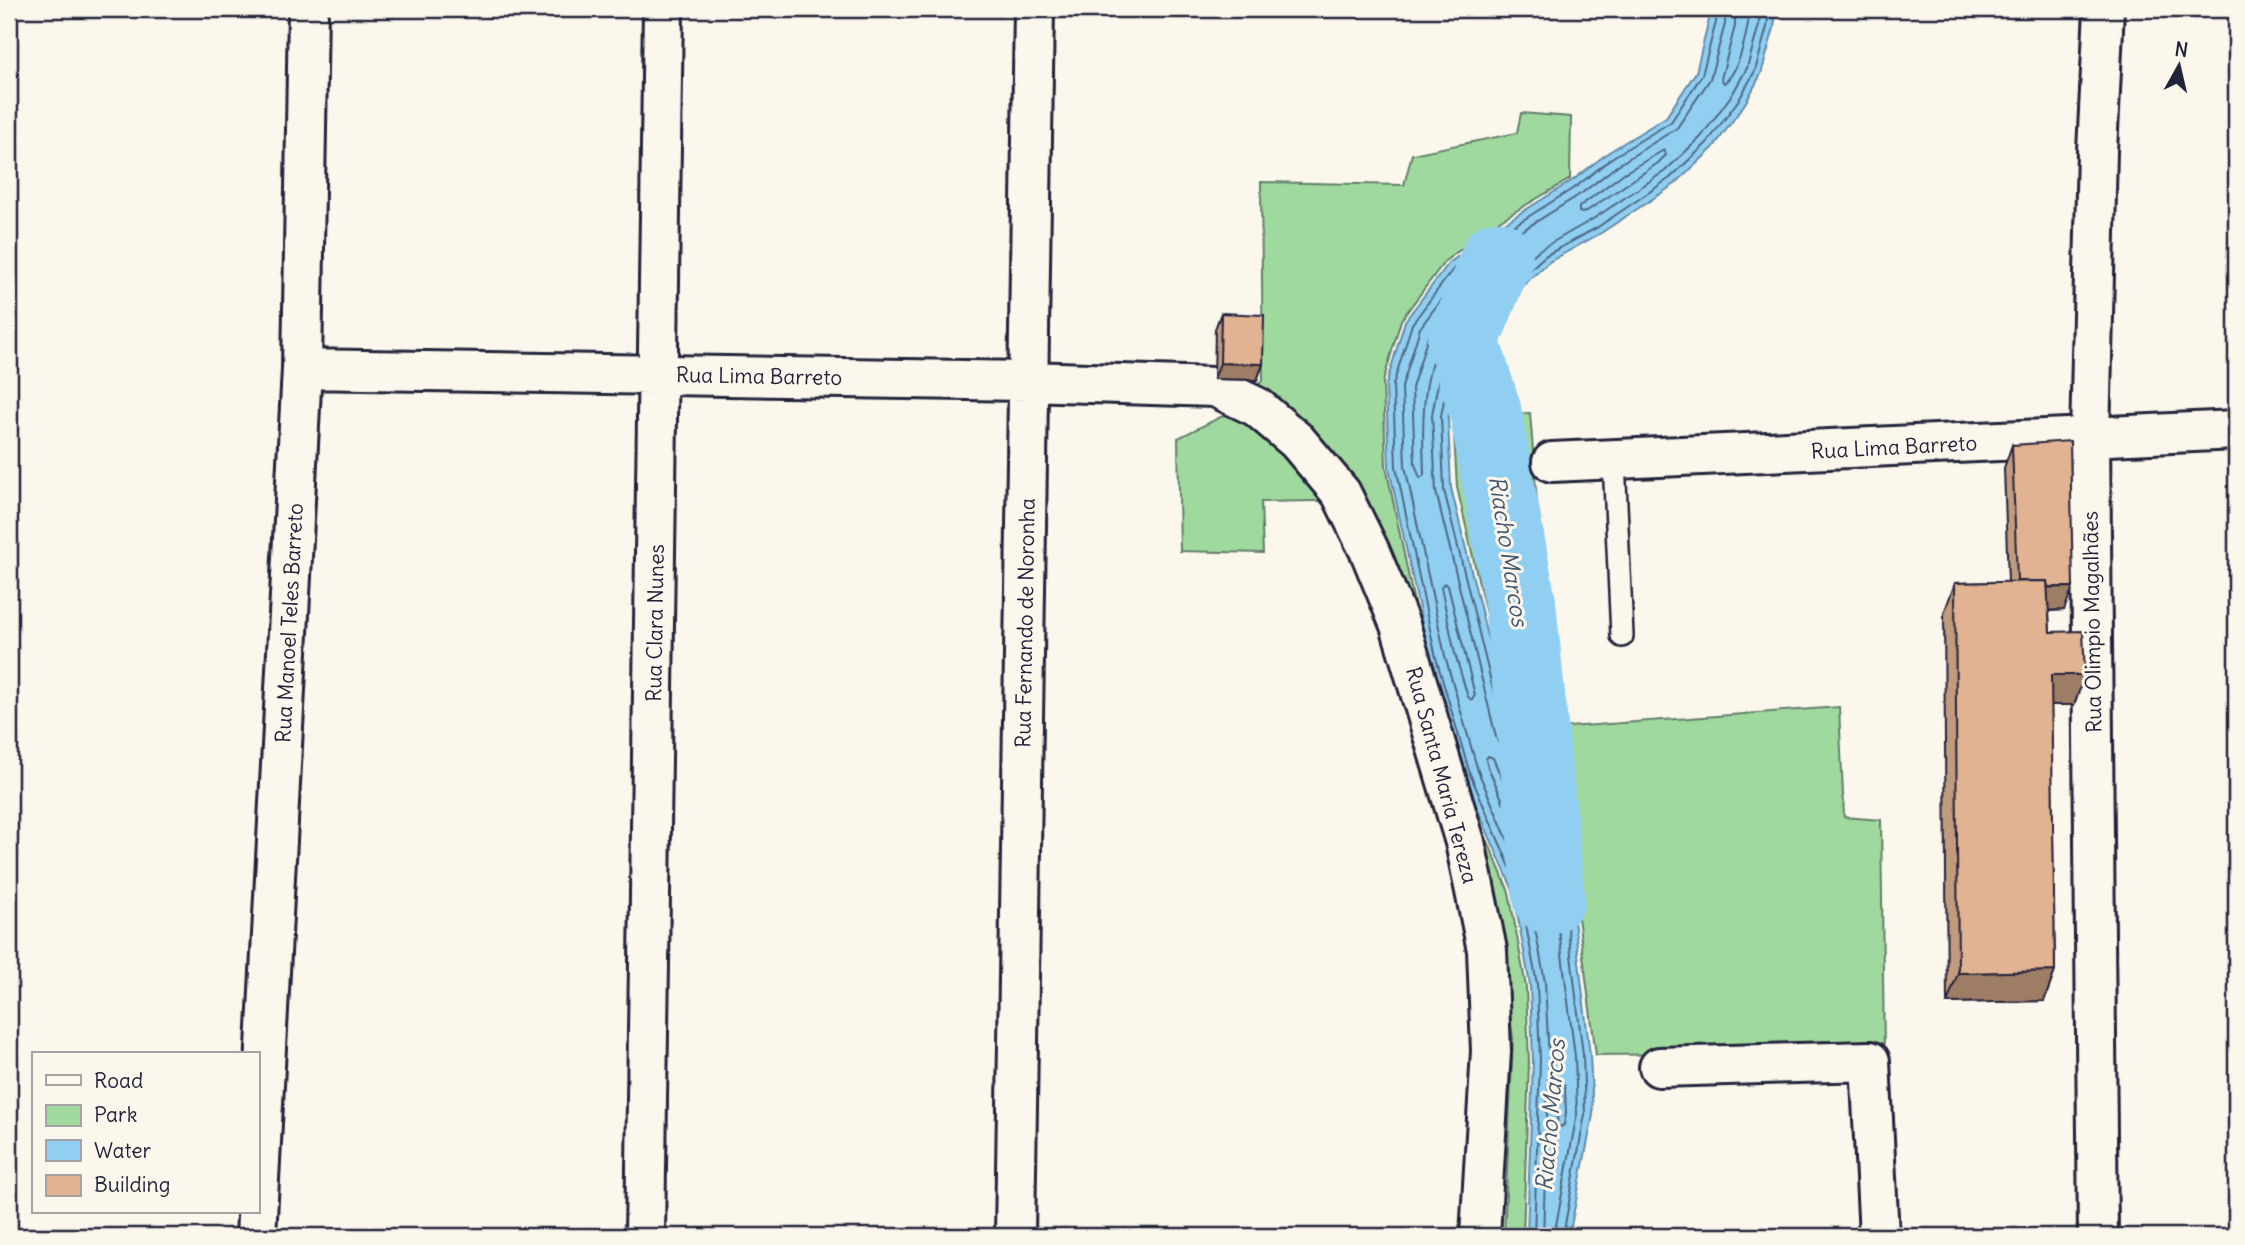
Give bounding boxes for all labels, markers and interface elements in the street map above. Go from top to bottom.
north arrow [2144,32,2214,102]
text: N [2173,36,2190,62]
street label: Rua Lima Barreto [676,361,842,391]
street label: Rua Lima Barreto [1810,429,1978,465]
water label: Riacho Marcos [1483,474,1535,630]
street label: Rua Fernando de Noronha [1009,498,1041,748]
street label: Rua Manoel Teles Barreto [269,502,309,744]
street label: Rua Olimpio Magalhães [2077,511,2107,733]
street label: Rua Clara Nunes [640,544,670,702]
street label: Rua Santa Maria Tereza [1400,664,1484,886]
water label: Riacho Marcos [1529,1037,1571,1192]
legend [32,1052,259,1214]
text: Road [94,1067,143,1094]
text: Park [94,1101,137,1128]
text: Water [94,1137,152,1164]
text: Building [94,1171,170,1198]

